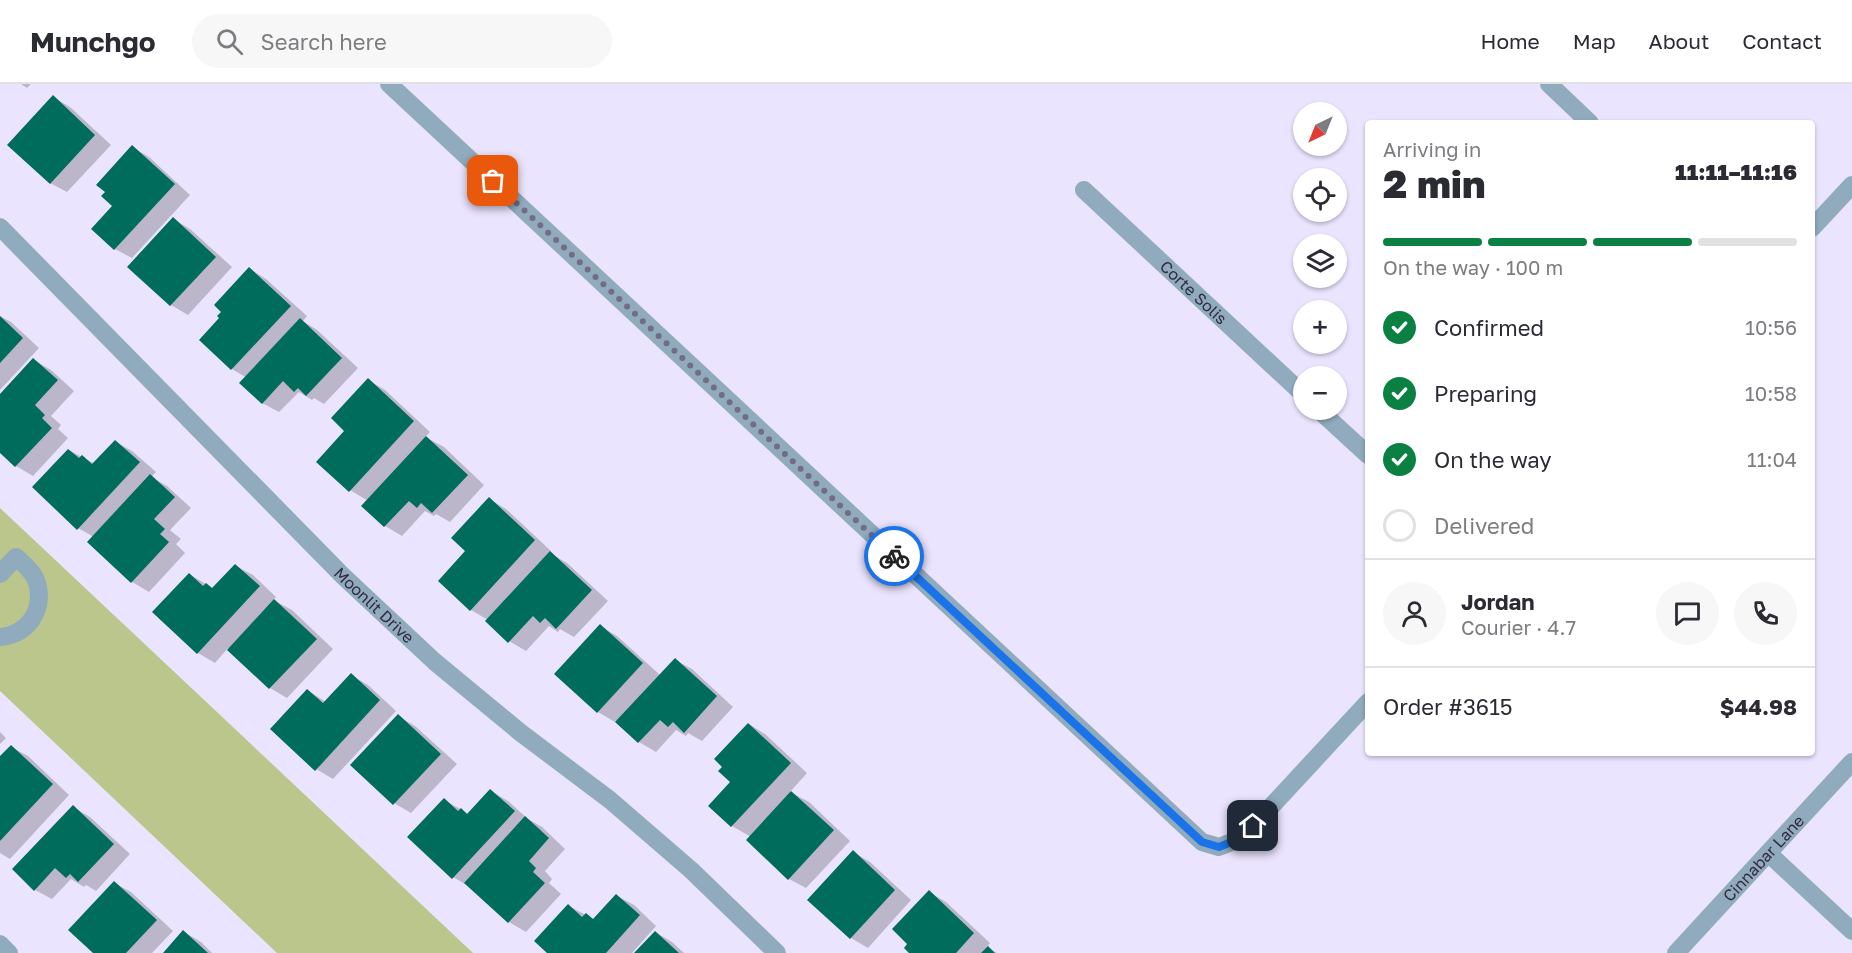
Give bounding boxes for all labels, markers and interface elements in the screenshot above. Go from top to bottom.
search box [192,14,612,68]
text: Munchgo [30,25,156,58]
icon: search [213,25,246,58]
text: Search here [261,28,387,55]
text: Home [1480,28,1540,54]
text: Map [1573,28,1616,54]
text: About [1649,28,1709,54]
text: Contact [1742,28,1822,54]
north arrow [1293,102,1347,156]
map controls [1293,102,1347,420]
text: Arriving in [1383,137,1481,161]
pin [467,155,518,206]
text: 11:11–11:16 [1675,158,1797,185]
text: 2 min [1383,160,1486,207]
icon: bag [476,164,509,197]
button: locate [1293,168,1347,222]
button: layers [1293,234,1347,288]
text: On the way · 100 m [1383,255,1563,279]
street label: Corte Solis [1156,256,1231,328]
button: + [1293,300,1347,354]
icon: check [1383,311,1416,344]
text: Confirmed [1434,314,1544,341]
text: 10:56 [1745,315,1797,339]
button: − [1293,366,1347,420]
icon: check [1383,377,1416,410]
text: Preparing [1434,380,1537,407]
text: 10:58 [1745,381,1797,405]
icon: check [1383,443,1416,476]
text: On the way [1434,446,1552,473]
text: 11:04 [1747,447,1797,471]
text: Delivered [1434,512,1534,539]
courier [864,526,924,586]
icon: bike [878,540,911,573]
street label: Moonlit Drive [330,563,418,647]
button: person [1383,582,1446,645]
button: chat [1656,582,1719,645]
button: phone [1734,582,1797,645]
text: Jordan [1461,588,1535,615]
text: Courier · 4.7 [1461,615,1576,639]
text: Order #3615 [1383,693,1513,720]
text: $44.98 [1720,693,1797,720]
pin [1227,800,1278,851]
icon: home [1236,809,1269,842]
street label: Cinnabar Lane [1719,811,1808,906]

